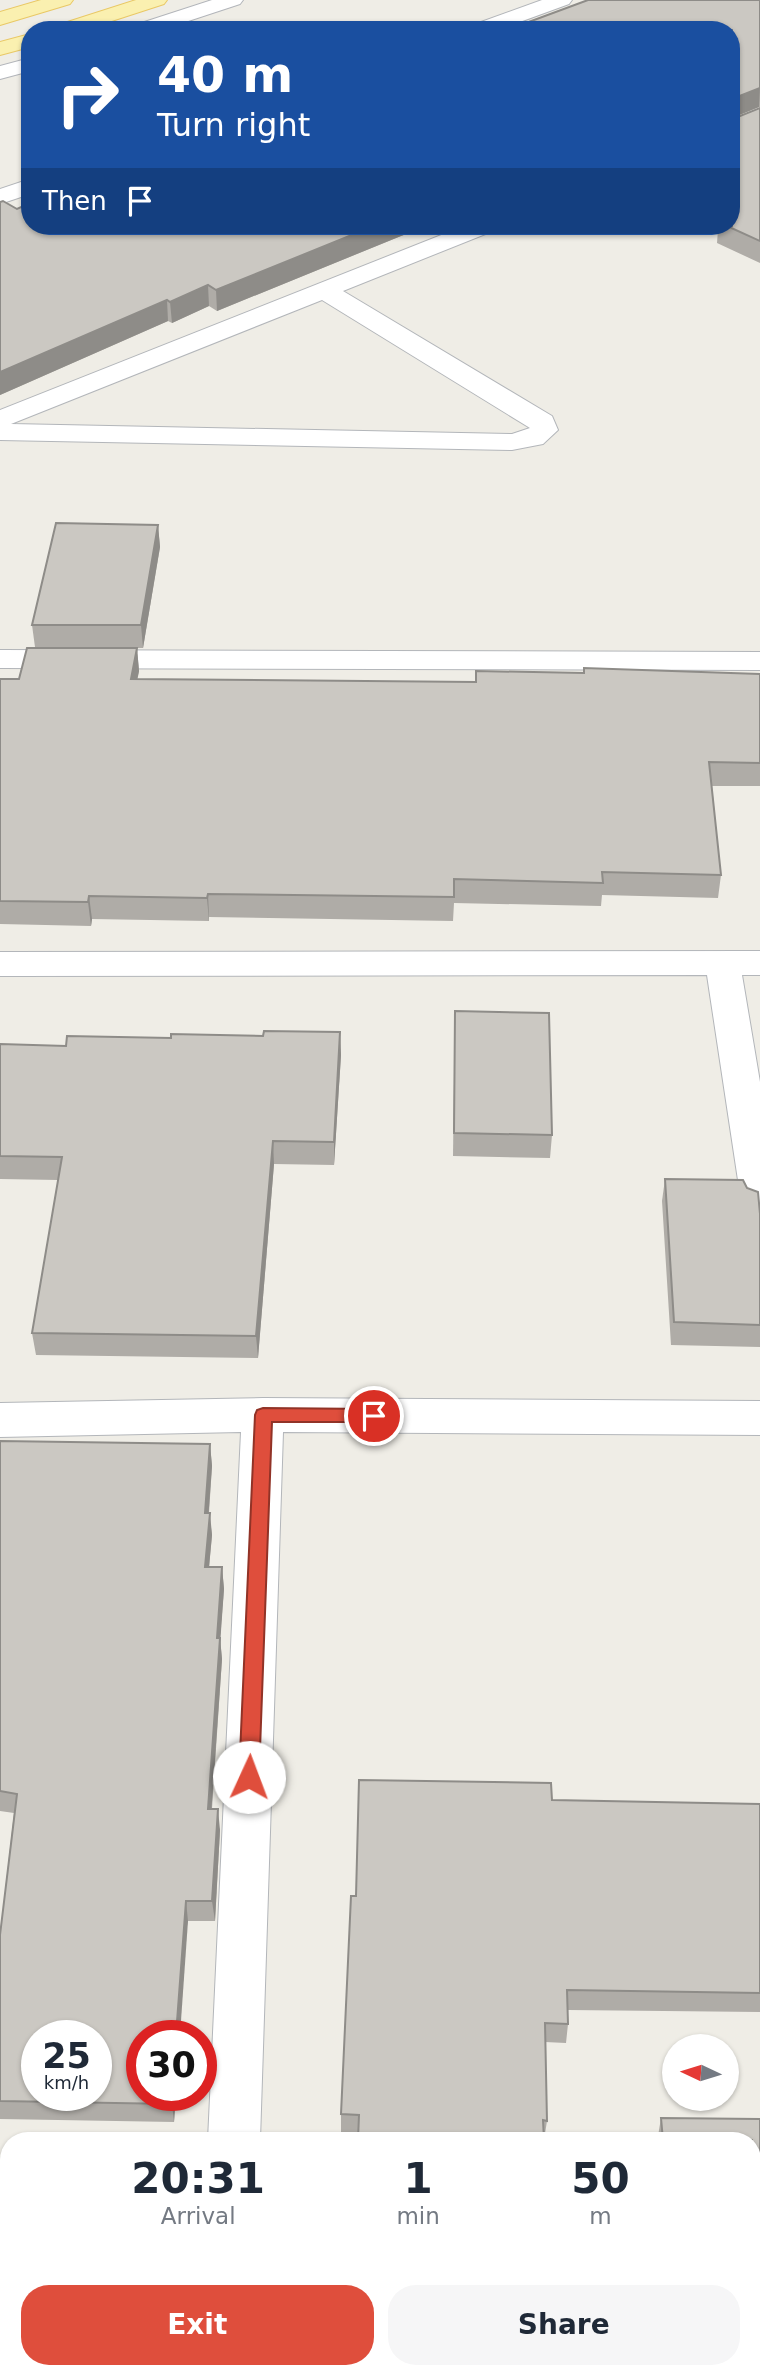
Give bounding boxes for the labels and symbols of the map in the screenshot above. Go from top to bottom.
pin [344,1386,404,1446]
position arrow [212,1740,286,1814]
speed limit sign: 30 [126,2020,217,2111]
north arrow [662,2034,738,2110]

